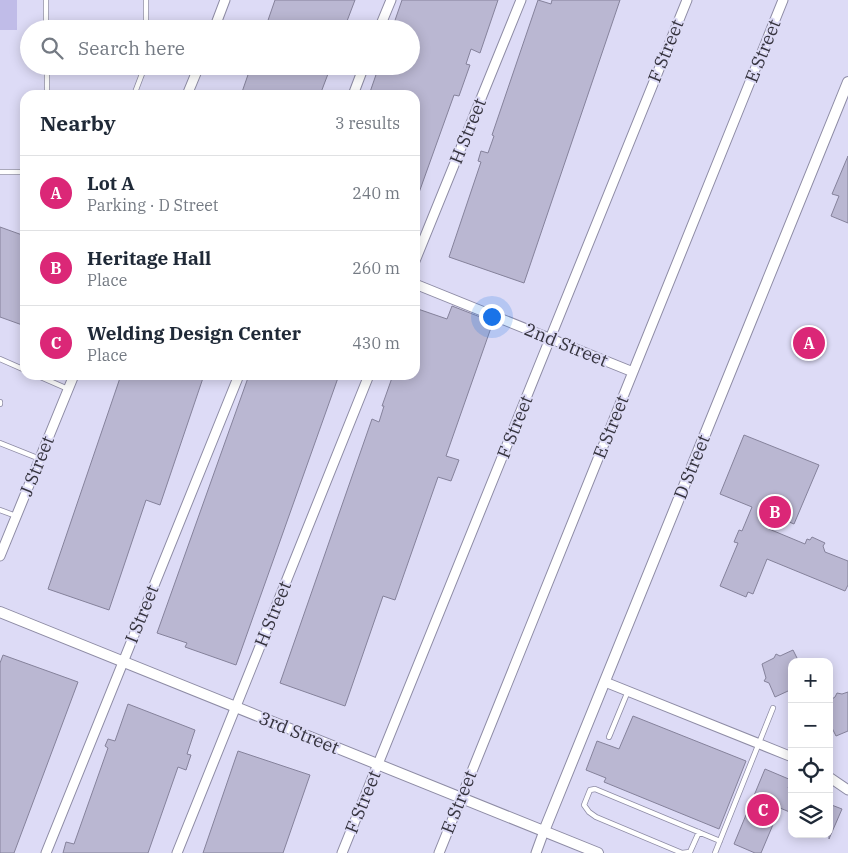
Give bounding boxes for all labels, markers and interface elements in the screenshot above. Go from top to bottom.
street label: F Street [643,16,689,86]
street label: E Street [739,16,786,86]
search box [20,20,420,75]
icon: search [38,34,66,62]
text: Search here [78,36,185,60]
street label: H Street [444,95,491,167]
text: Nearby [40,109,116,137]
text: 3 results [335,113,400,133]
text: Lot A [87,171,135,195]
text: A [50,183,62,203]
text: 240 m [352,183,400,203]
text: Parking · D Street [87,195,218,215]
text: Heritage Hall [87,246,211,270]
text: B [50,258,62,278]
text: 260 m [352,258,400,278]
text: Place [87,270,127,290]
your location [479,304,505,330]
street label: 2nd Street [521,317,611,372]
text: Welding Design Center [87,321,301,345]
pin: A [793,324,825,362]
text: C [51,333,61,353]
text: 430 m [352,333,400,353]
text: Place [87,345,127,365]
street label: F Street [492,392,538,462]
street label: E Street [587,392,634,462]
street label: D Street [668,431,715,502]
street label: J Street [14,432,59,499]
pin: B [759,493,791,531]
street label: H Street [249,578,296,650]
street label: I Street [119,581,164,646]
map controls [788,658,833,838]
button: + [788,658,833,703]
button: − [788,703,833,748]
street label: 3rd Street [256,706,343,759]
button: locate [788,748,833,793]
street label: F Street [340,767,386,837]
street label: E Street [435,767,482,837]
pin: C [747,791,779,829]
button: layers [788,793,833,838]

